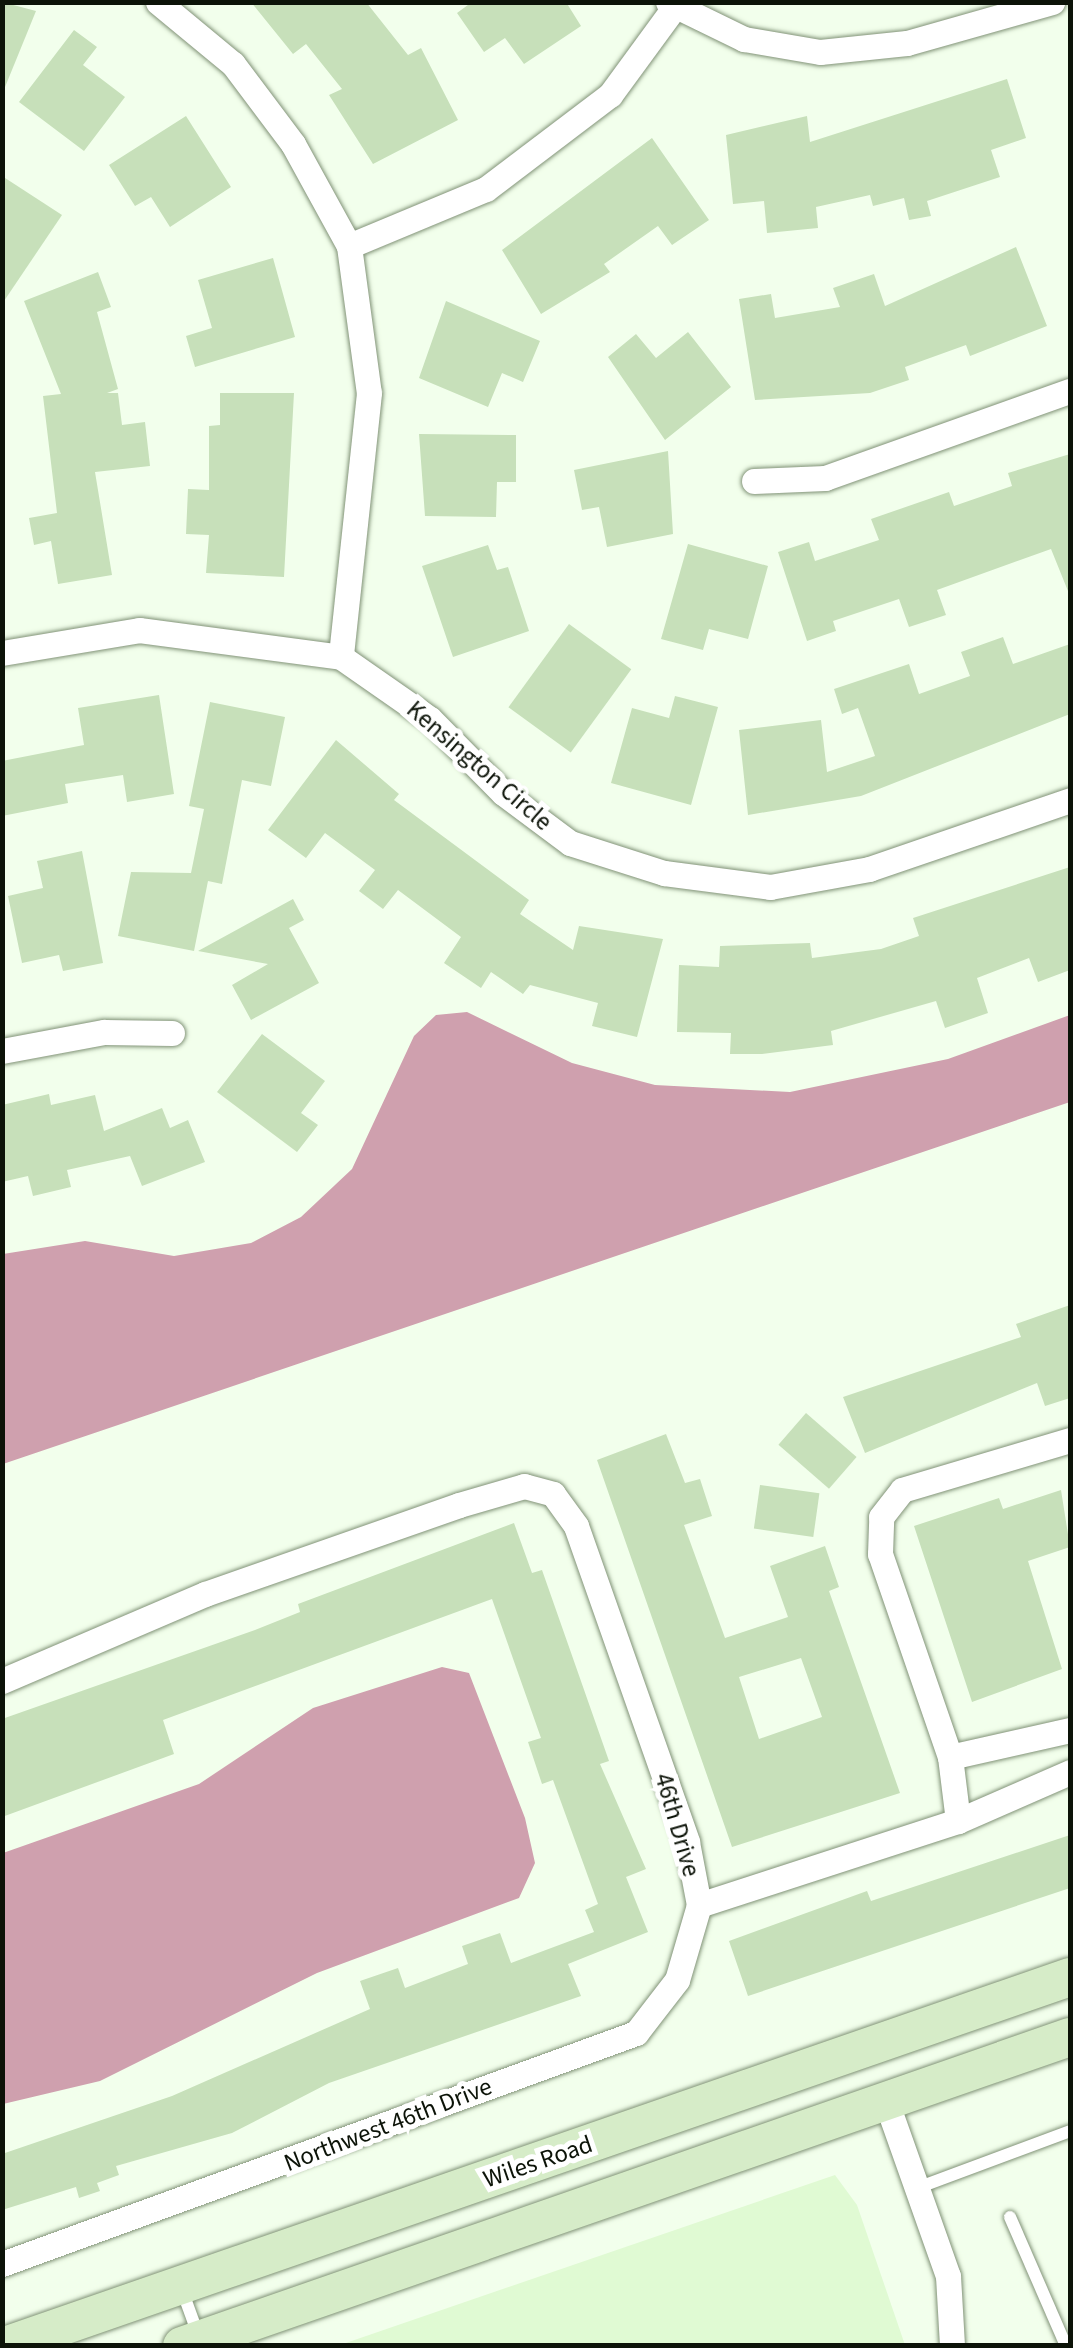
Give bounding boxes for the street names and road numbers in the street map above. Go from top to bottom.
street label: Kensington Circle [400,695,558,837]
street label: 46th Drive [648,1770,706,1880]
street label: Northwest 46th Drive [280,2072,496,2178]
street label: Wiles Road [479,2129,597,2195]

